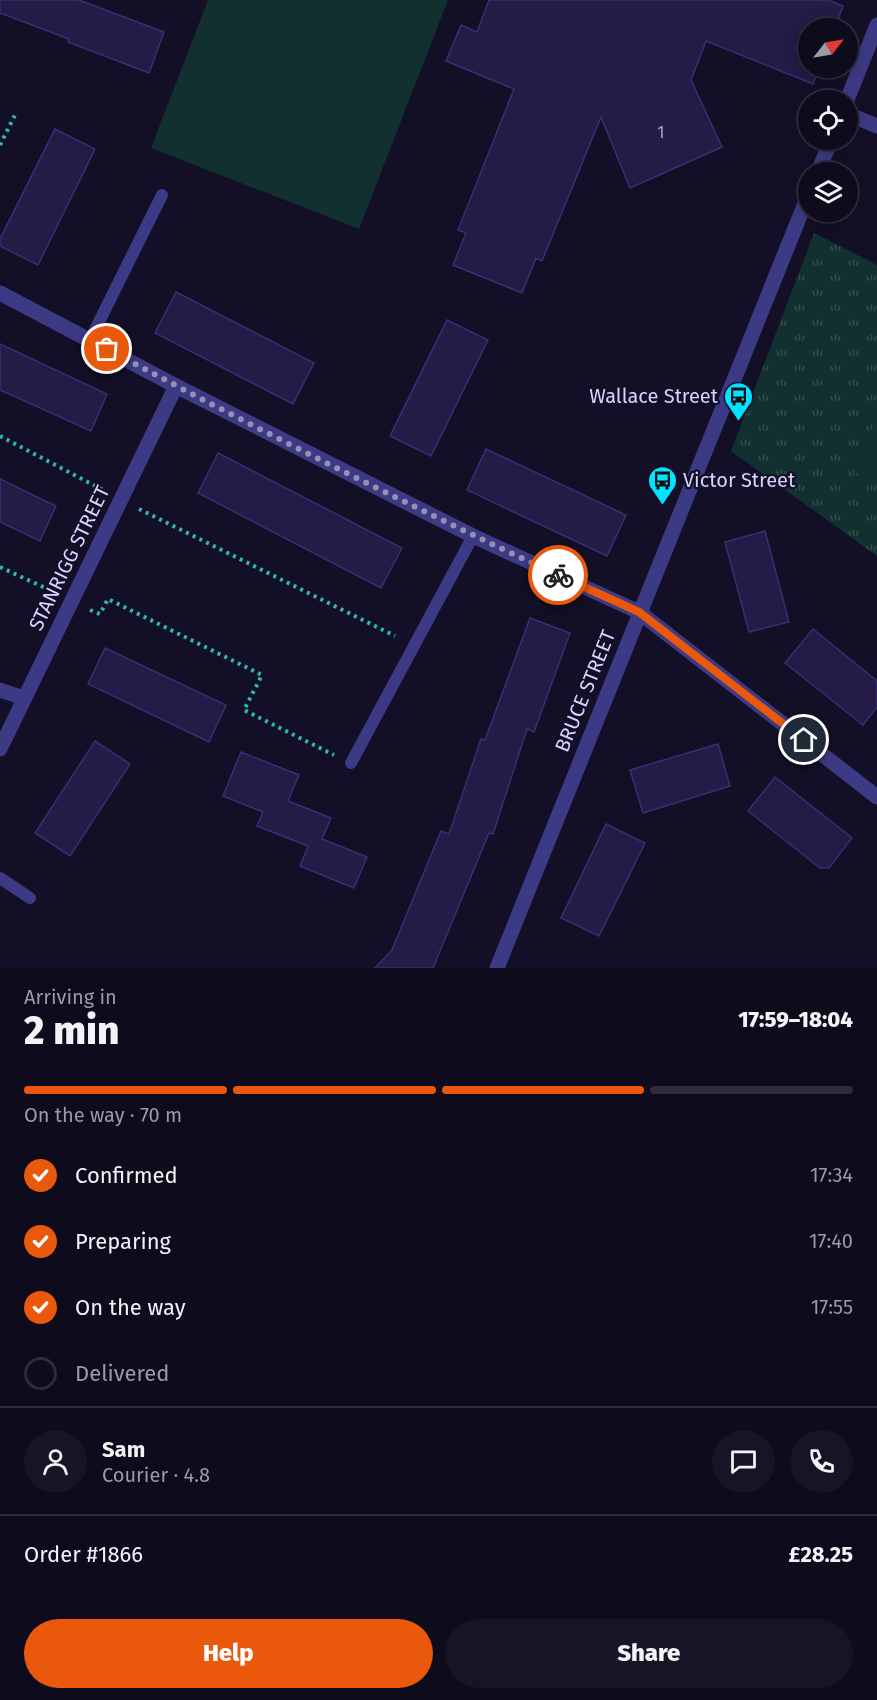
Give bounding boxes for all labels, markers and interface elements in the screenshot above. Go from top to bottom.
north arrow [798,18,858,78]
map controls [798,18,858,222]
button: locate [798,90,858,150]
house number: 1 [658,123,664,142]
button: layers [798,162,858,222]
pin [81,323,132,374]
icon: bag [90,332,123,365]
bus stop icon: Wallace Street [723,380,755,422]
place label: Wallace Street [589,384,719,408]
bus stop icon: Victor Street [646,464,678,506]
place label: Victor Street [683,468,796,492]
street label: STANRIGG STREET [24,481,115,634]
courier [528,545,588,605]
icon: bike [542,559,575,592]
street label: BRUCE STREET [550,626,621,755]
pin [778,714,829,765]
icon: home [787,723,820,756]
text: Arriving in [24,985,117,1009]
text: 17:59–18:04 [738,1006,853,1033]
text: 2 min [24,1008,120,1054]
text: On the way · 70 m [24,1103,182,1127]
icon: check [24,1159,57,1192]
text: Confirmed [75,1162,178,1189]
text: 17:34 [810,1163,853,1187]
icon: check [24,1225,57,1258]
text: Preparing [75,1228,171,1255]
text: 17:40 [809,1229,853,1253]
icon: check [24,1291,57,1324]
text: On the way [75,1294,186,1321]
text: 17:55 [811,1295,853,1319]
text: Delivered [75,1360,170,1387]
button: person [24,1430,87,1493]
button: chat [712,1430,775,1493]
button: phone [790,1430,853,1493]
text: Sam [102,1436,145,1463]
text: Courier · 4.8 [102,1463,210,1487]
text: Order #1866 [24,1541,143,1568]
text: £28.25 [789,1541,853,1568]
button: Help [24,1619,433,1688]
button: Share [445,1619,853,1688]

